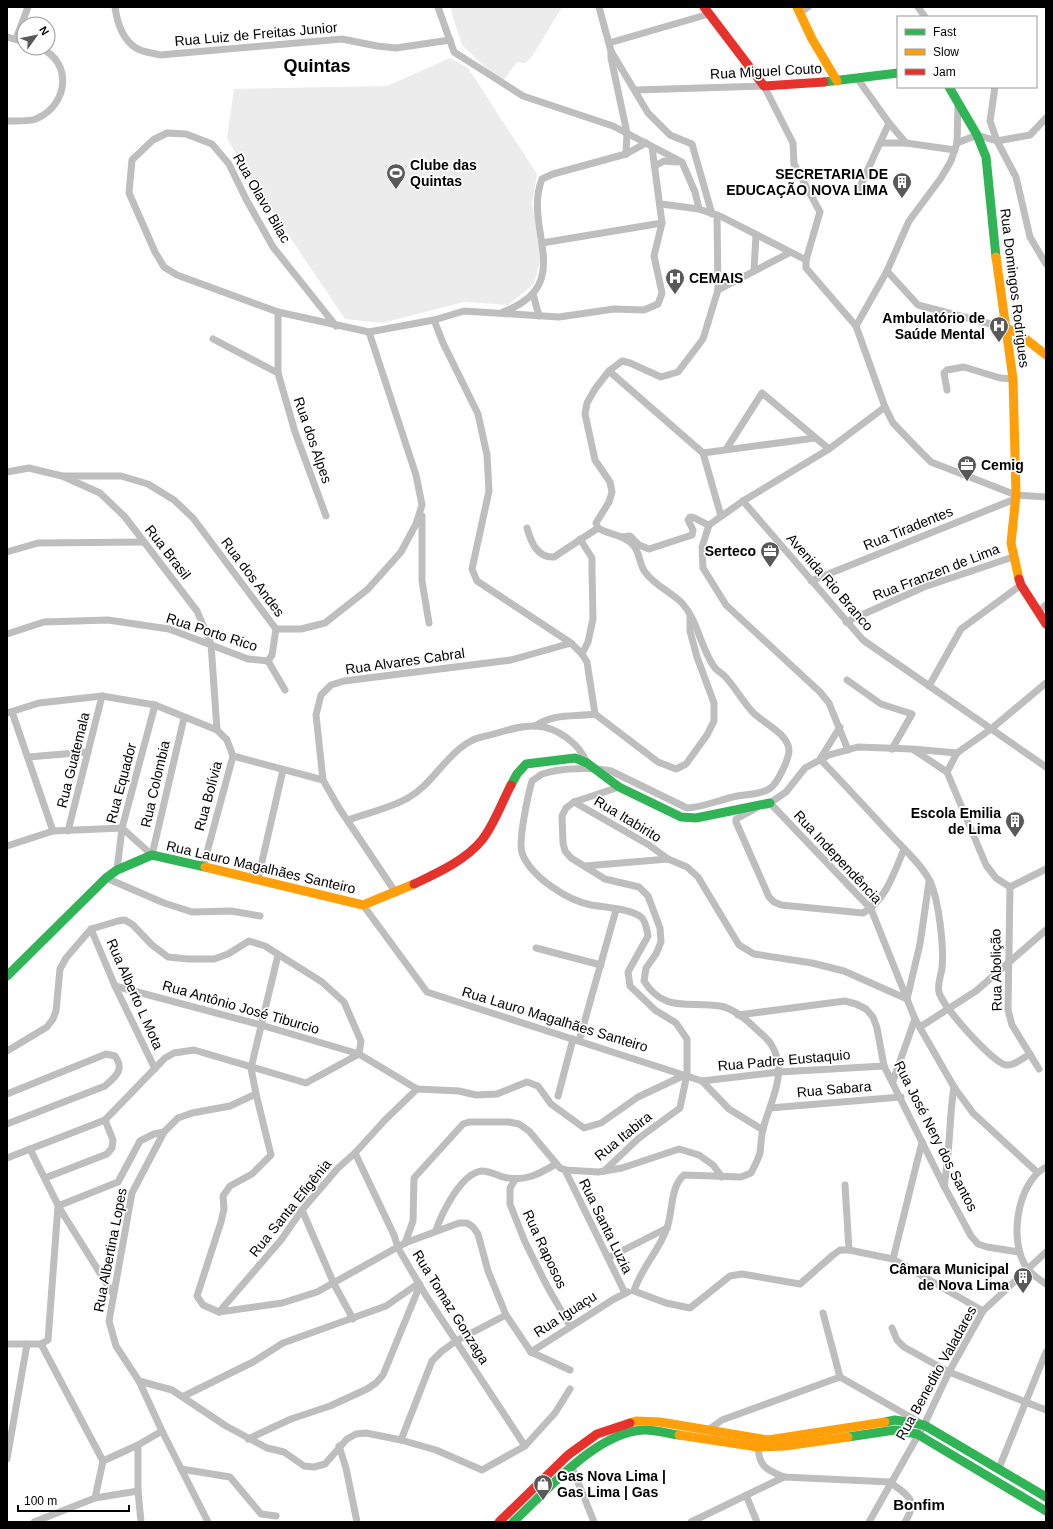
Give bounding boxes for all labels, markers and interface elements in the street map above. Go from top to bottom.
north arrow [16,16,56,56]
legend [897,16,1037,88]
street label: Rua Luiz de Freitas Junior [174,19,338,49]
text: N [37,24,52,37]
text: Fast [933,25,957,39]
text: Slow [933,45,959,59]
district label: Quintas [283,56,351,76]
street label: Rua Miguel Couto [710,60,823,82]
text: Jam [933,65,956,79]
street label: Rua Olavo Bilac [230,151,294,245]
place label: Clube das Quintas [410,157,477,189]
sports icon: Clube das Quintas [385,162,407,190]
place label: SECRETARIA DE EDUCAÇÃO NOVA LIMA [726,166,888,198]
building icon: SECRETARIA DE EDUCAÇÃO NOVA LIMA [891,171,913,199]
street label: Rua Domingos Rodrigues [997,207,1033,369]
hospital icon: CEMAIS [664,267,686,295]
place label: CEMAIS [689,270,743,286]
place label: Ambulatório de Saúde Mental [882,310,985,342]
hospital icon: Ambulatório de Saúde Mental [988,315,1010,343]
street label: Rua dos Alpes [291,395,335,485]
office icon: Cemig [956,454,978,482]
place label: Cemig [981,457,1024,473]
street label: Rua Tiradentes [861,503,955,553]
street label: Rua Brasil [142,522,194,582]
street label: Avenida Rio Branco [783,530,877,634]
street label: Rua dos Andes [218,534,288,620]
office icon: Serteco [759,540,781,568]
street label: Rua Franzen de Lima [870,540,1002,604]
place label: Serteco [705,543,756,559]
street label: Rua Porto Rico [164,610,260,654]
street label: Rua Alvares Cabral [344,645,466,677]
street label: Rua Guatemala [53,710,93,810]
street label: Rua Colombia [137,739,173,829]
street label: Rua Equador [103,741,139,825]
street label: Rua Bolívia [191,759,225,833]
street label: Rua Itabirito [592,793,665,845]
place label: Escola Emilia de Lima [911,805,1001,837]
street label: Rua Independência [791,807,885,907]
building icon: Escola Emilia de Lima [1004,810,1026,838]
street label: Rua Lauro Magalhães Santeiro [165,837,357,897]
street label: Rua Abolição [987,928,1005,1011]
street label: Rua Alberto L Mota [103,936,167,1052]
street label: Rua Antônio José Tiburcio [161,977,322,1037]
street label: Rua Lauro Magalhães Santeiro [460,983,650,1055]
street label: Rua Padre Eustaquio [717,1046,851,1074]
street label: Rua José Nery dos Santos [891,1058,981,1214]
street label: Rua Sabara [796,1078,872,1100]
street label: Rua Itabira [591,1108,655,1164]
street label: Rua Santa Efigênia [246,1156,334,1260]
street label: Rua Santa Luzia [576,1176,636,1276]
street label: Rua Albertina Lopes [90,1187,130,1313]
street label: Rua Raposos [520,1207,570,1291]
street label: Rua Tomaz Gonzaga [409,1247,493,1367]
place label: Câmara Municipal de Nova Lima [889,1261,1009,1293]
building icon: Câmara Municipal de Nova Lima [1012,1266,1034,1294]
street label: Rua Iguaçu [531,1288,599,1340]
street label: Rua Benedito Valadares [892,1303,980,1443]
place label: Gas Nova Lima | Gas Lima | Gas [557,1468,666,1500]
shop icon: Gas Nova Lima | Gas Lima | Gas [532,1473,554,1501]
scale bar [18,1487,129,1513]
text: 100 m [24,1494,57,1508]
district label: Bonfim [893,1496,945,1513]

